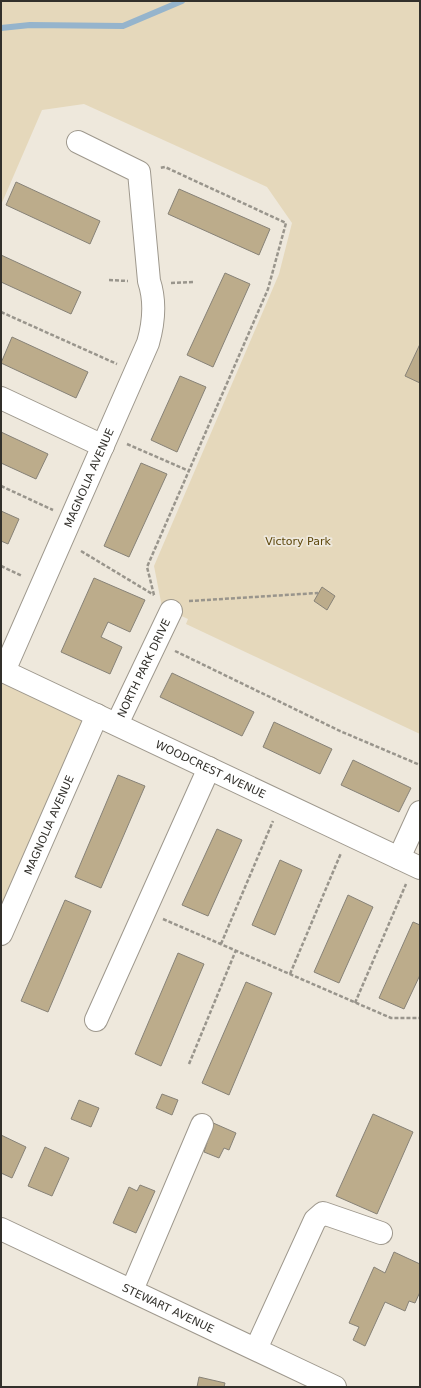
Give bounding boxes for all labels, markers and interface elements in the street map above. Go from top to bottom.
street label: MAGNOLIA AVENUE [61,426,116,530]
park label: Victory Park [265,535,331,548]
street label: NORTH PARK DRIVE [115,616,173,720]
street label: WOODCREST AVENUE [153,737,268,801]
street label: MAGNOLIA AVENUE [21,773,76,877]
street label: STEWART AVENUE [120,1281,216,1335]

